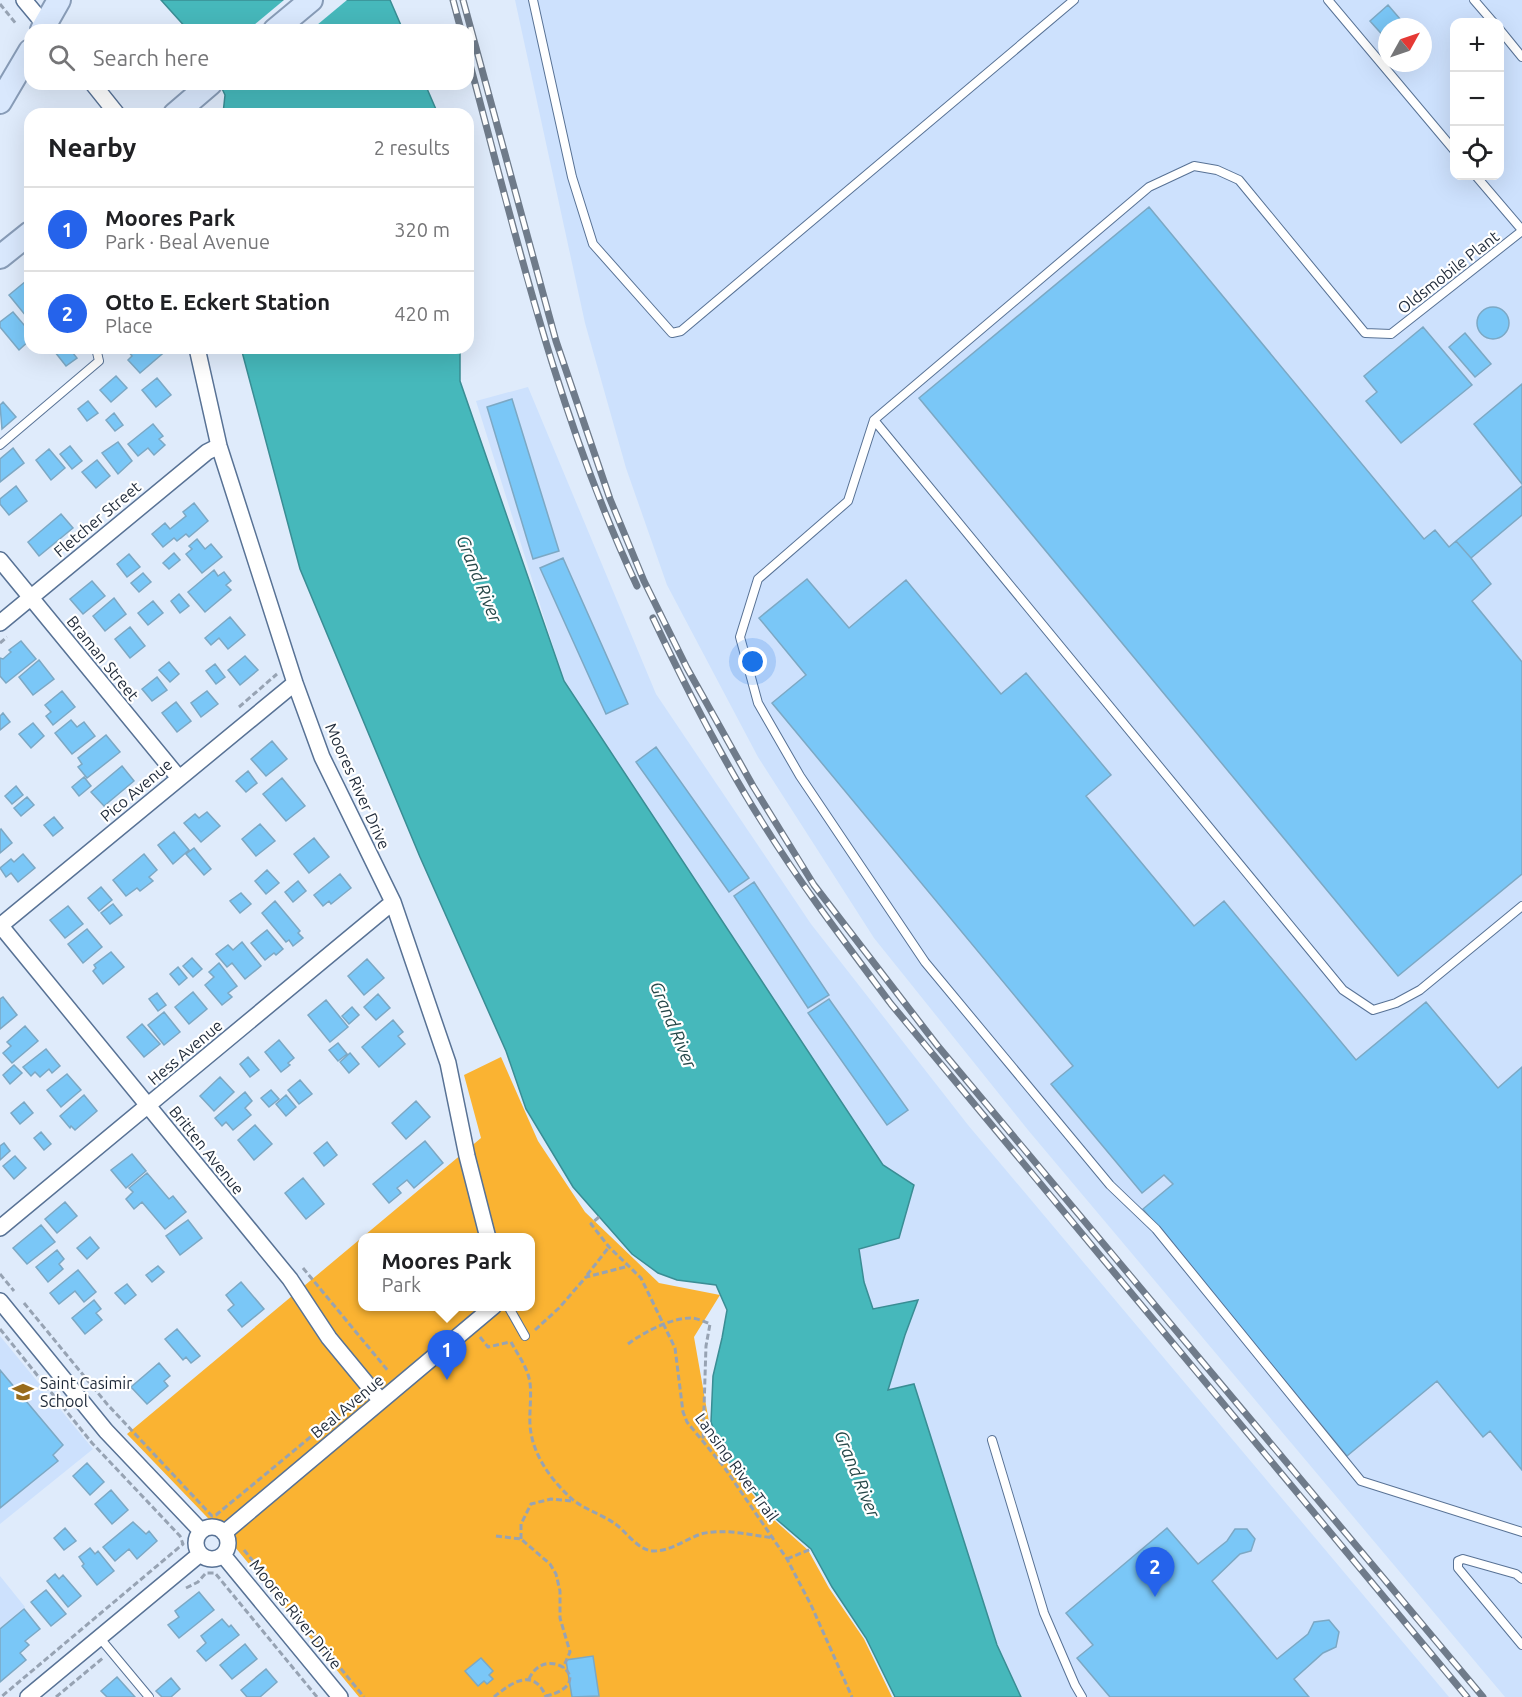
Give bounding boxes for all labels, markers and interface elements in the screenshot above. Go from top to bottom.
north arrow [1378,18,1432,72]
map controls [1450,18,1504,180]
button: + [1450,18,1504,72]
search box [24,24,474,90]
icon: search [45,41,78,74]
text: Search here [93,45,209,70]
button: − [1450,72,1504,126]
button: locate [1450,126,1504,180]
text: Nearby [48,133,136,162]
text: 2 results [374,136,450,159]
text: Moores Park [105,205,235,230]
text: 1 [62,218,73,241]
text: 320 m [394,218,450,241]
street label: Oldsmobile Plant [1394,226,1503,317]
text: Park · Beal Avenue [105,230,270,253]
text: Otto E. Eckert Station [105,289,330,314]
text: 2 [62,302,73,325]
text: 420 m [394,302,450,325]
text: Place [105,314,153,337]
street label: Fletcher Street [50,477,145,560]
water label: Grand River [453,532,507,626]
street label: Braman Street [63,612,143,705]
your location [738,647,767,676]
street label: Moores River Drive [322,720,394,852]
street label: Pico Avenue [97,755,175,825]
water label: Grand River [647,978,702,1072]
street label: Hess Avenue [144,1016,226,1088]
street label: Britten Avenue [166,1102,248,1198]
popup [358,1233,535,1311]
text: Moores Park [381,1248,512,1273]
text: Park [381,1273,421,1296]
pin: 1 [428,1330,466,1380]
street label: Beal Avenue [307,1371,387,1441]
place label: Saint Casimir School [40,1374,132,1410]
school or university icon: Saint Casimir School [11,1380,35,1404]
street label: Lansing River Trail [692,1409,782,1525]
water label: Grand River [831,1427,885,1521]
pin: 2 [1136,1548,1174,1597]
street label: Moores River Drive [246,1555,346,1673]

